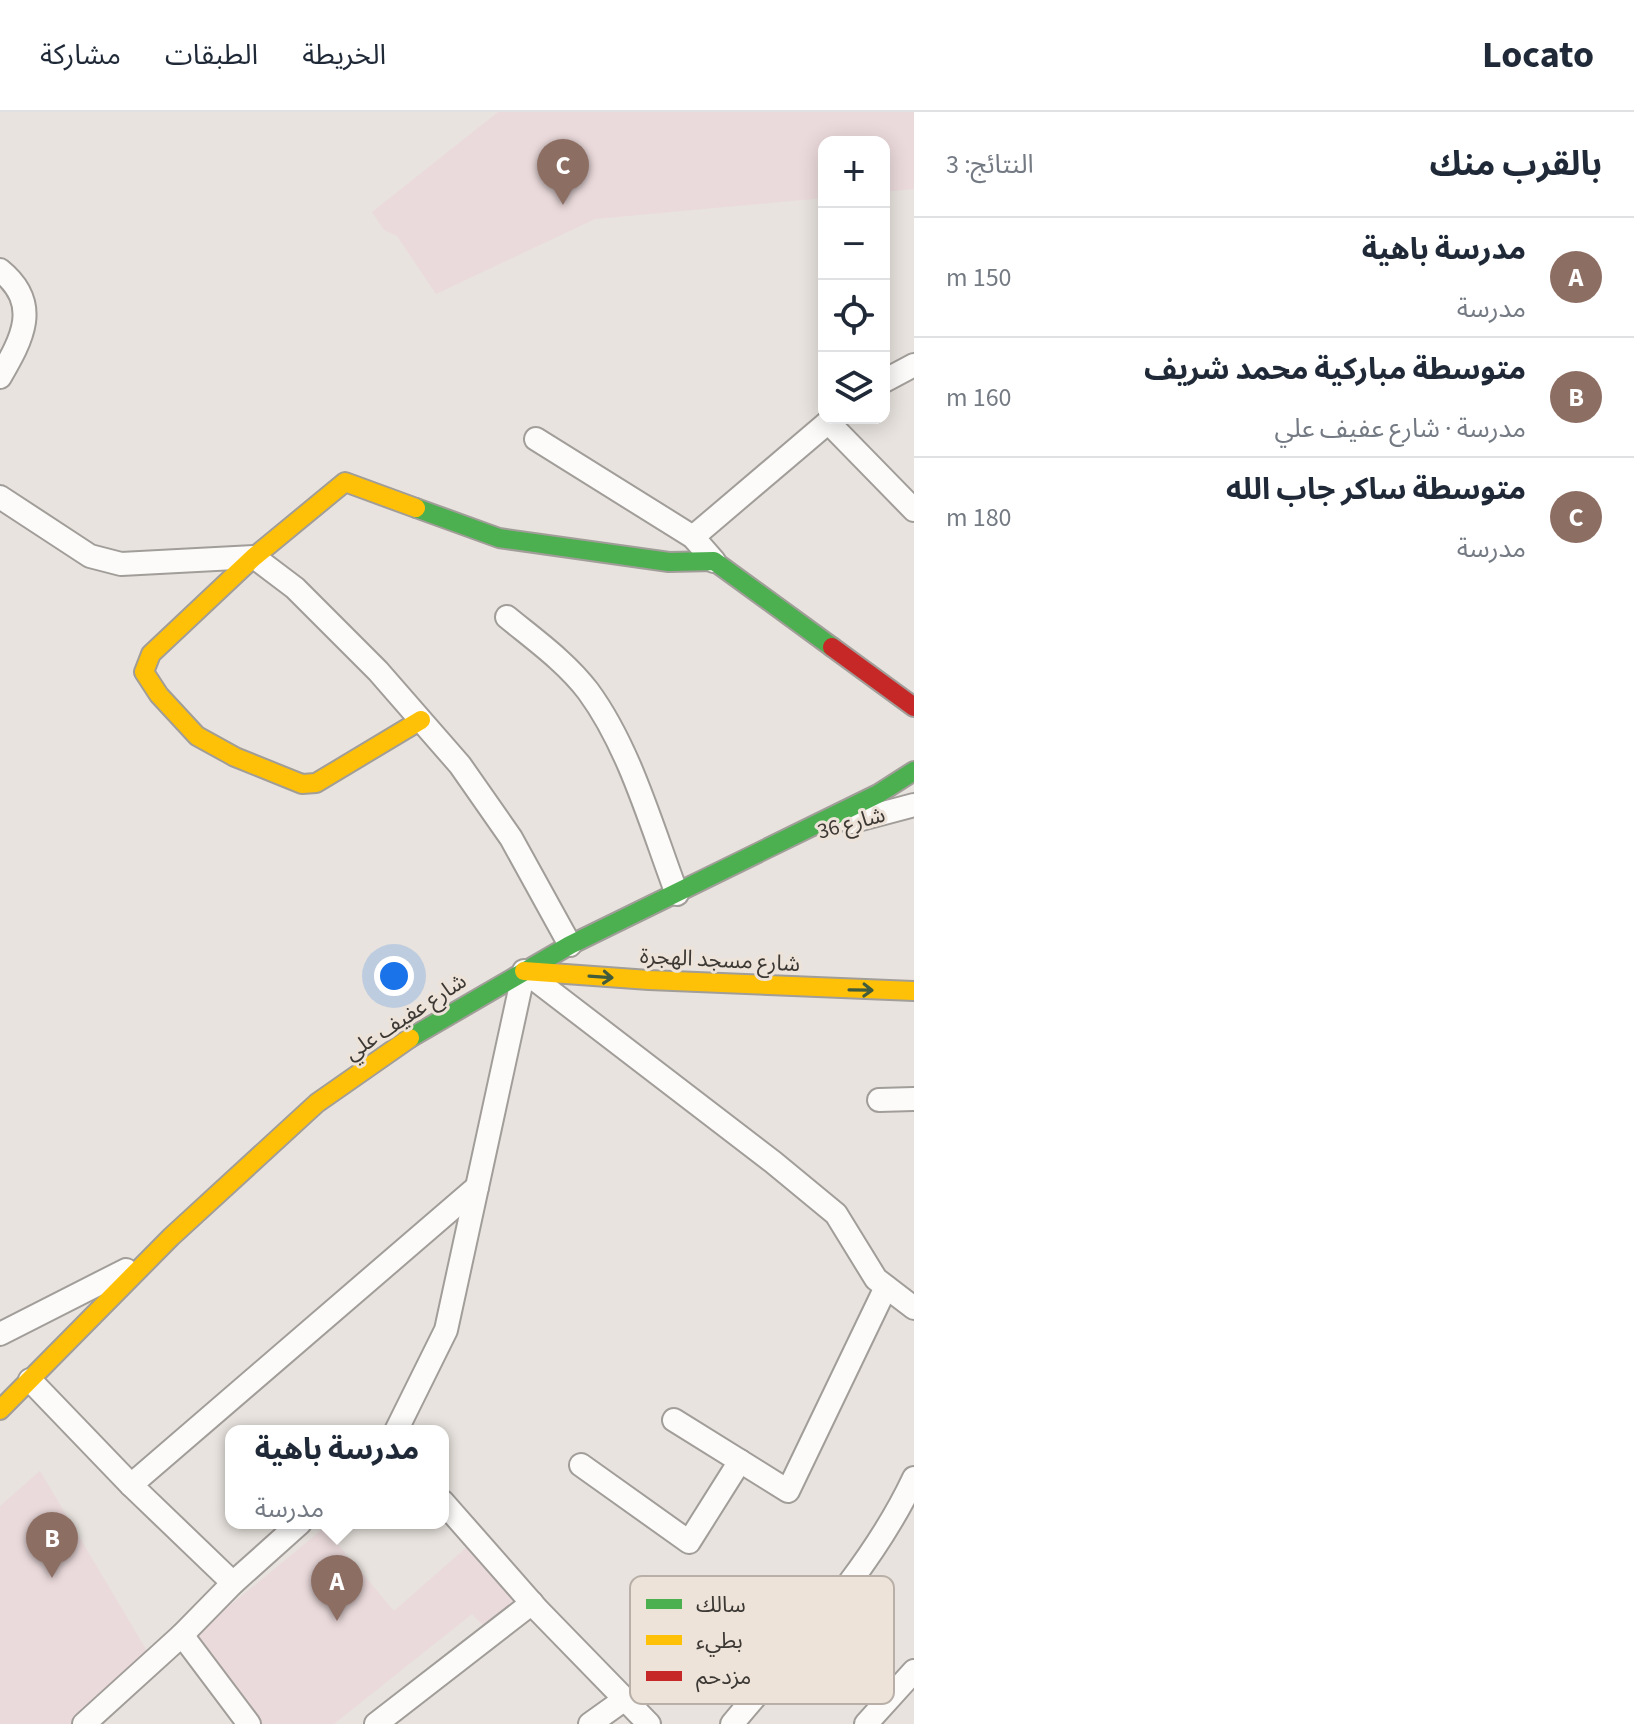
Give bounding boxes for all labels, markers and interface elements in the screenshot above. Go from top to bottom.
text: Locato [1482,28,1594,82]
text: مشاركة [40,35,121,75]
text: الطبقات [165,35,258,75]
text: الخريطة [302,35,386,75]
map controls [818,136,890,424]
button: + [818,136,890,208]
pin: C [537,139,589,205]
text: بالقرب منك [1429,140,1602,189]
text: النتائج: 3 [946,146,1034,183]
button: − [818,208,890,280]
text: مدرسة باهية [1362,228,1526,271]
text: 150 m [946,259,1012,296]
text: A [1569,259,1583,296]
button: locate [818,280,890,352]
text: مدرسة [1457,290,1526,327]
text: متوسطة مباركية محمد شريف [1144,348,1526,391]
button: layers [818,352,890,424]
text: 160 m [946,379,1012,416]
text: B [1568,379,1584,416]
text: مدرسة · شارع عفيف علي [1275,410,1526,447]
text: متوسطة ساكر جاب الله [1226,468,1526,511]
text: 180 m [946,499,1012,536]
text: C [1568,499,1584,536]
text: مدرسة [1457,530,1526,567]
street label: شارع 36 [814,799,889,847]
street label: شارع مسجد الهجرة [639,940,801,980]
your location [374,956,414,996]
street label: شارع عفيف علي [338,965,473,1068]
one-way arrow [587,970,614,985]
one-way arrow [847,982,874,998]
popup [225,1425,449,1529]
text: مدرسة باهية [255,1428,419,1471]
text: مدرسة [255,1490,324,1527]
pin: B [26,1512,78,1578]
pin: A [311,1555,363,1621]
legend [630,1576,894,1704]
text: سالك [696,1589,746,1621]
text: بطيء [696,1625,743,1657]
text: مزدحم [696,1661,751,1693]

